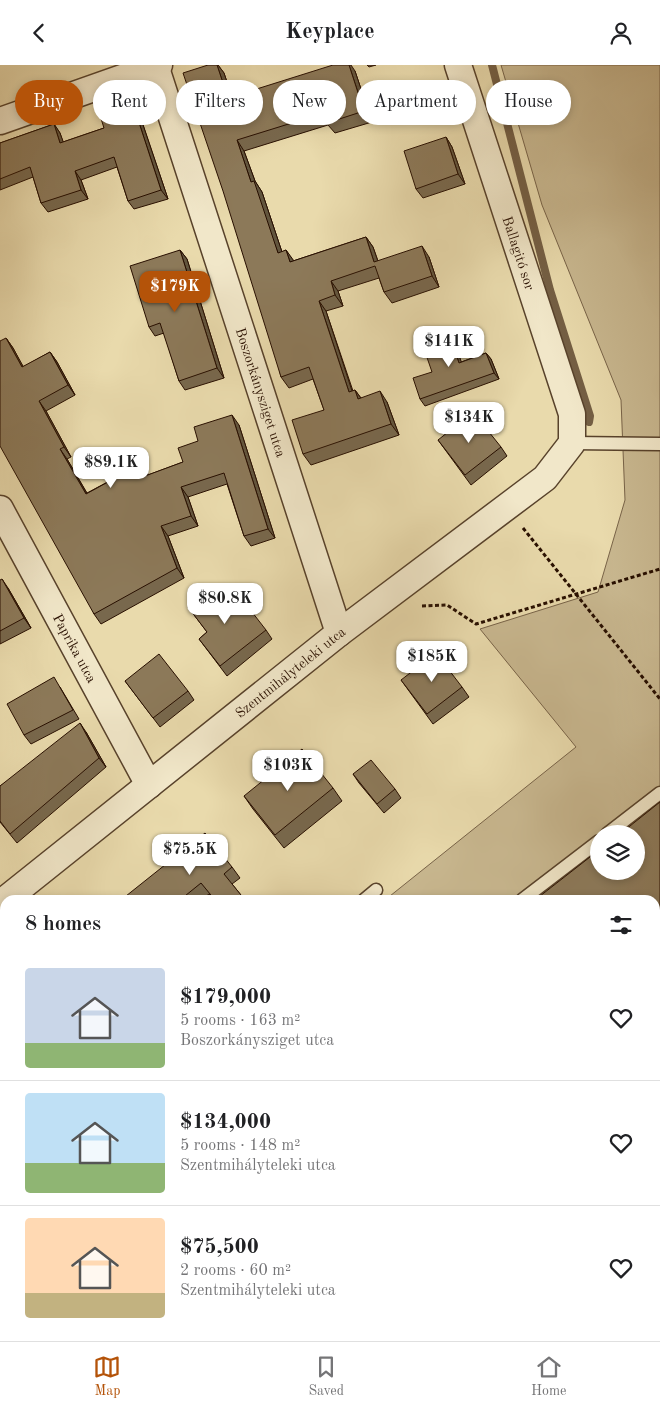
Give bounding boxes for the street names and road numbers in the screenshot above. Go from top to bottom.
street label: Ballagitó sor [500,215,537,292]
street label: Boszorkánysziget utca [233,326,288,459]
street label: Paprika utca [50,612,98,685]
street label: Szentmihályteleki utca [233,625,348,721]

